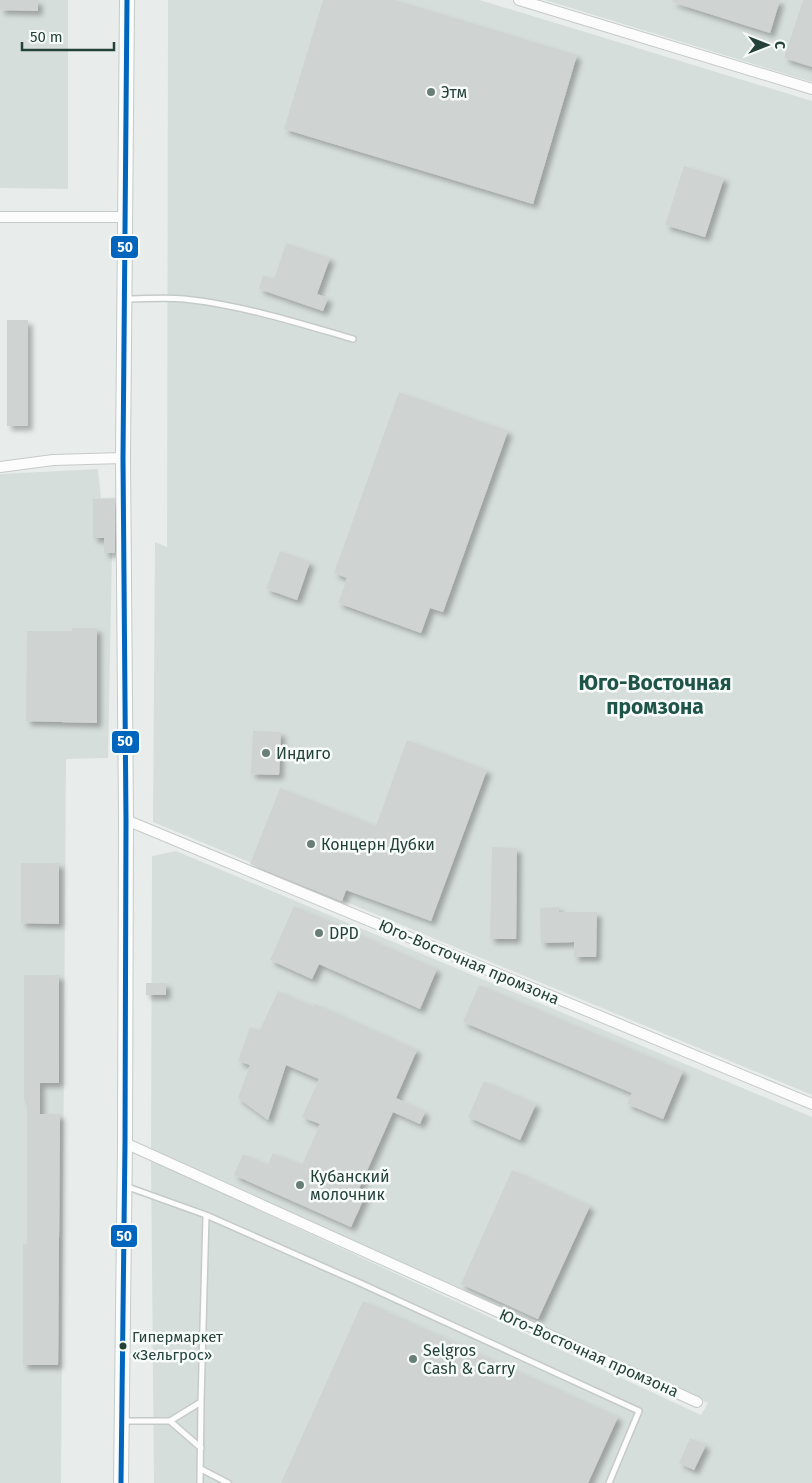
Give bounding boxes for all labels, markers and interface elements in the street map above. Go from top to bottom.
scale bar [22,20,115,52]
north arrow [742,20,792,70]
text: 50 m [30,28,63,46]
text: С [771,41,788,49]
place label: Этм [441,83,467,102]
marker: Этм [425,86,437,98]
line badge: 50 [110,235,139,259]
text: 50 [117,239,133,256]
district label: Юго-Восточная промзона [579,670,731,720]
line badge: 50 [111,730,140,754]
text: 50 [117,733,133,750]
place label: Индиго [276,744,331,763]
marker: Индиго [260,747,272,759]
place label: Концерн Дубки [321,835,435,854]
marker: Концерн Дубки [305,838,317,850]
street label: Юго-Восточная промзона [376,915,562,1009]
place label: DPD [329,924,359,943]
marker: DPD [313,927,325,939]
place label: Кубанский молочник [310,1167,390,1204]
marker: Кубанский молочник [294,1179,306,1191]
line badge: 50 [110,1224,138,1248]
text: 50 [116,1228,132,1245]
street label: Юго-Восточная промзона [496,1305,682,1401]
place label: Гипермаркет «Зельгрос» [132,1328,223,1364]
marker: Гипермаркет «Зельгрос» [118,1341,128,1351]
place label: Selgros Cash & Carry [423,1341,515,1378]
marker: Selgros Cash & Carry [407,1353,419,1365]

